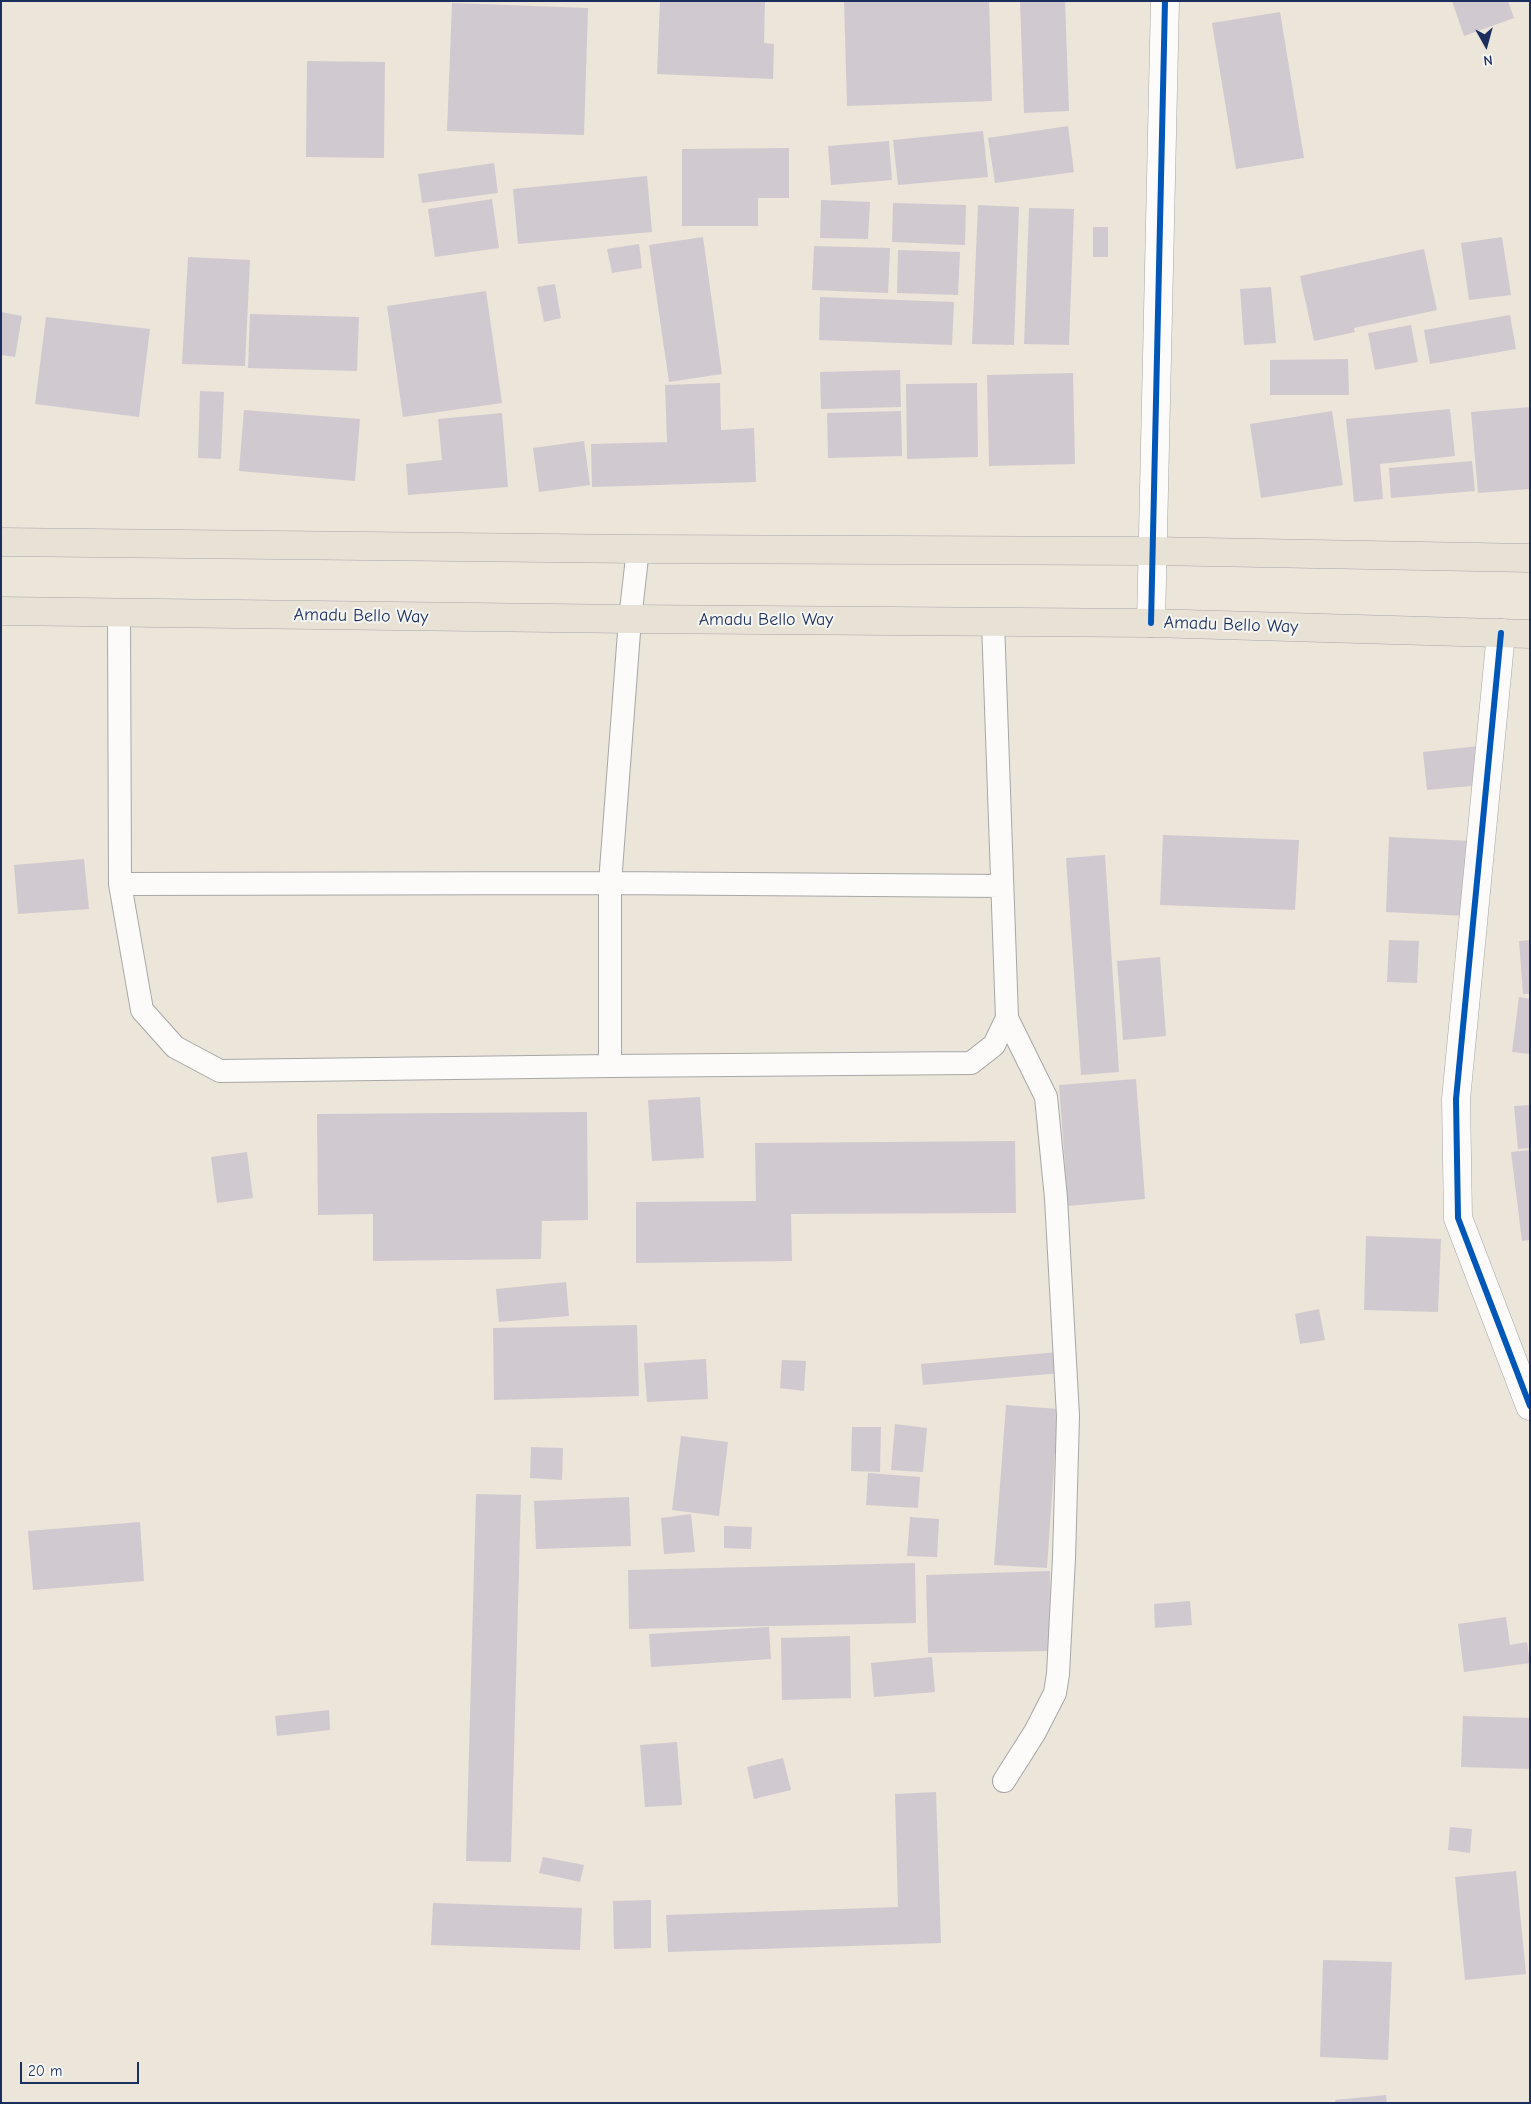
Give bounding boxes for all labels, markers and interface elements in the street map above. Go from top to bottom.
north arrow [1461,20,1511,70]
text: N [1482,51,1493,69]
street label: Amadu Bello Way [293,604,429,628]
street label: Amadu Bello Way [699,609,833,631]
street label: Amadu Bello Way [1163,612,1299,638]
scale bar [22,2052,141,2084]
text: 20 m [28,2062,62,2080]

